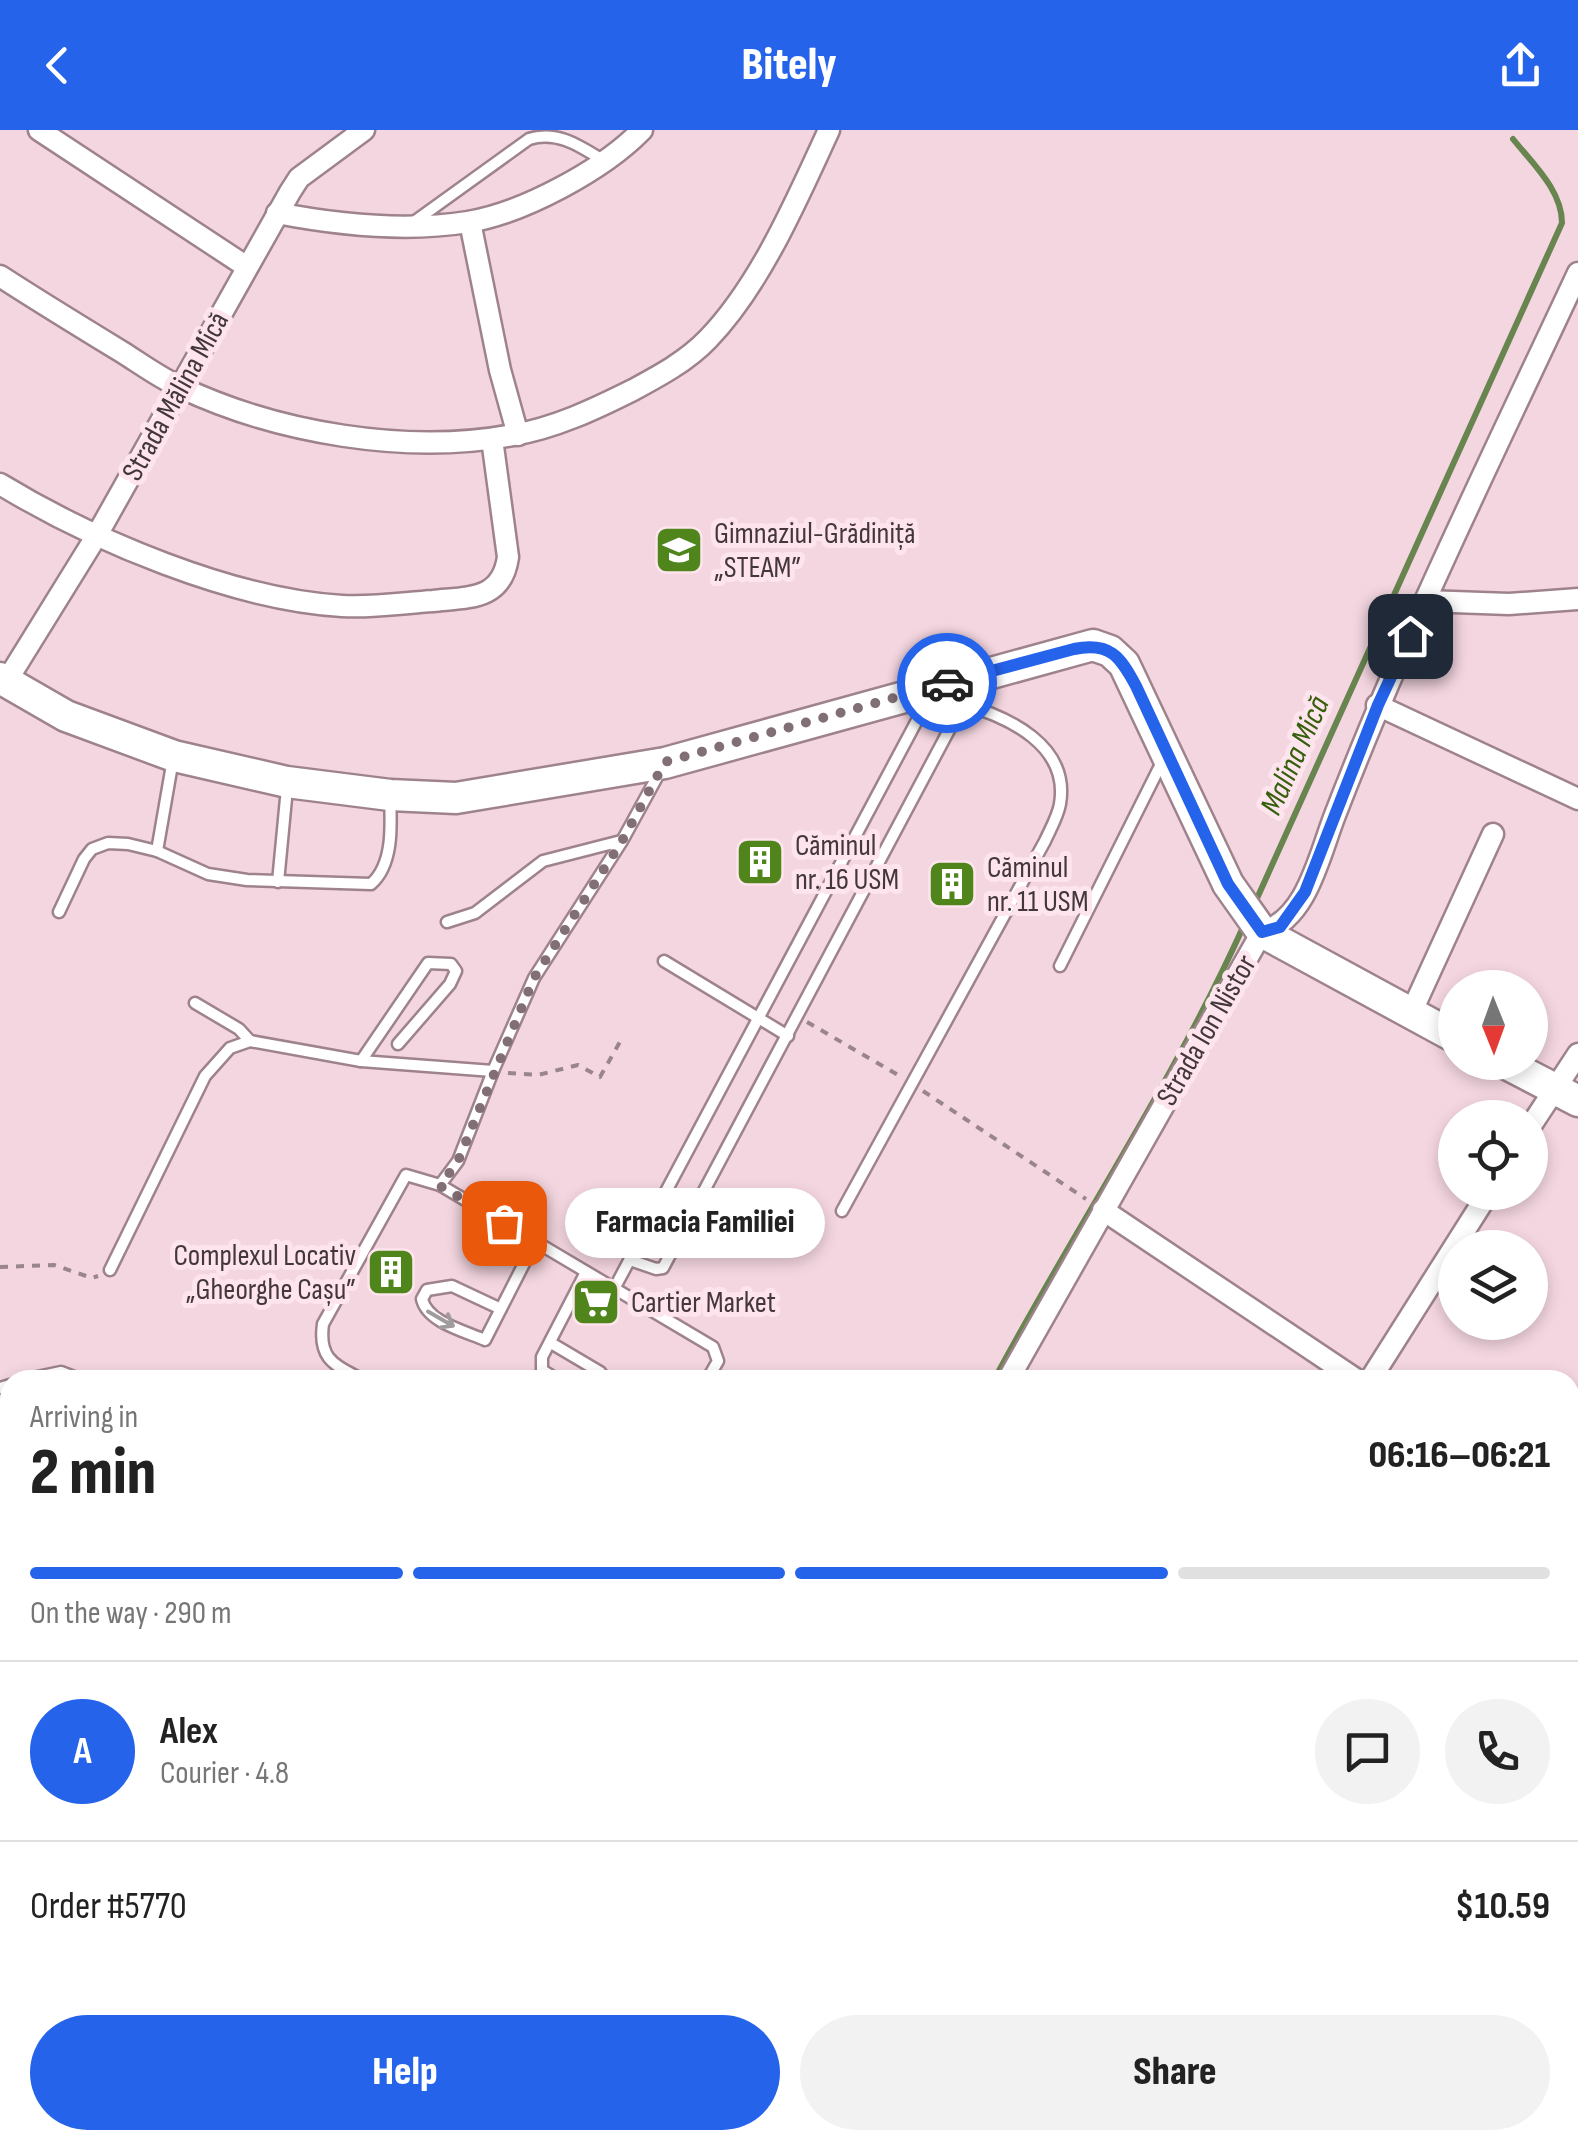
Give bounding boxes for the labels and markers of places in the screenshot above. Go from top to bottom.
place label: Gimnaziul-Grădiniță „STEAM” [714,516,916,586]
school or university icon: Gimnaziul-Grădiniță „STEAM” [653,524,705,576]
pin [1368,594,1453,679]
place label: Căminul nr. 16 USM [795,828,899,898]
building icon: Căminul nr. 16 USM [734,836,786,888]
place label: Căminul nr. 11 USM [987,850,1088,920]
building icon: Căminul nr. 11 USM [926,858,978,910]
pin [462,1181,547,1266]
callout: Farmacia Familiei [564,1188,824,1258]
place label: Complexul Locativ „Gheorghe Cașu” [173,1238,356,1308]
building icon: Complexul Locativ „Gheorghe Cașu” [365,1246,417,1298]
supermarket icon: Cartier Market [570,1276,622,1328]
place label: Cartier Market [631,1285,776,1321]

